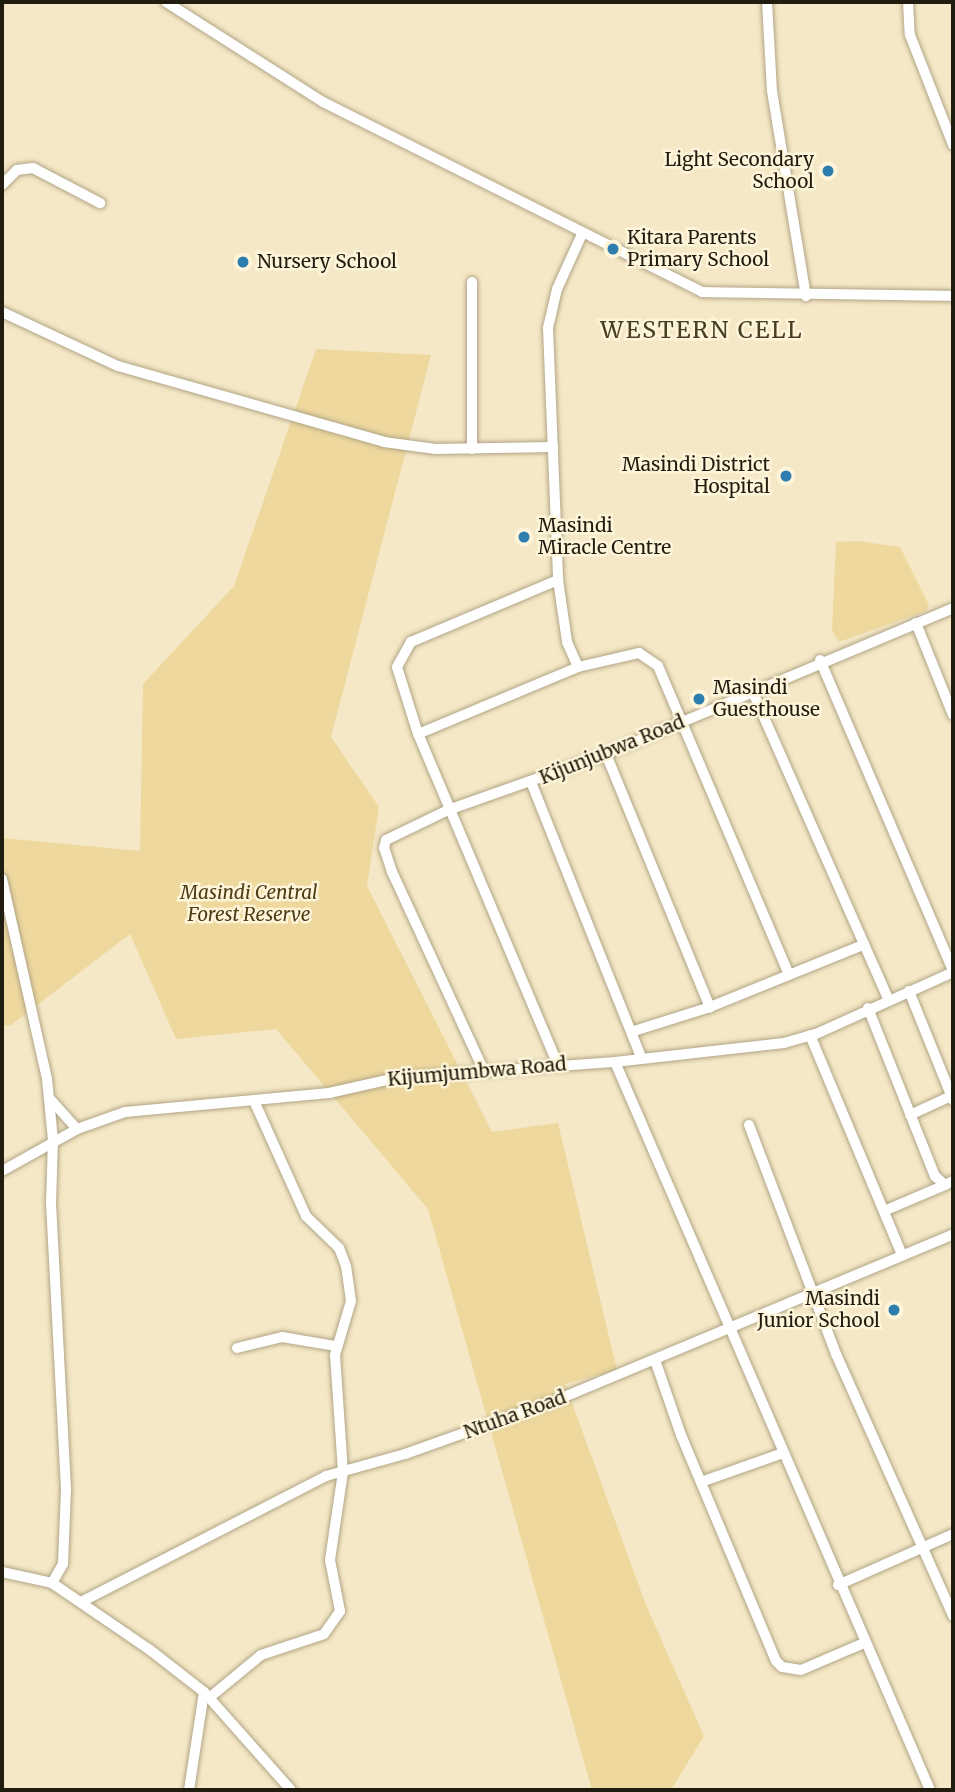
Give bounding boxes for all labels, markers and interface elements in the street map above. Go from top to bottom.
place label: Light Secondary School [664,149,814,193]
marker: Light Secondary School [820,163,836,179]
place label: Kitara Parents Primary School [627,227,769,271]
marker: Kitara Parents Primary School [605,241,621,257]
place label: Nursery School [257,251,397,273]
marker: Nursery School [235,254,251,270]
district label: WESTERN CELL [602,316,802,344]
place label: Masindi District Hospital [622,454,770,498]
marker: Masindi District Hospital [776,466,796,486]
place label: Masindi Miracle Centre [538,515,671,559]
marker: Masindi Miracle Centre [516,529,532,545]
place label: Masindi Guesthouse [713,677,820,721]
marker: Masindi Guesthouse [691,691,707,707]
street label: Kijunjubwa Road [536,711,688,789]
park label: Masindi Central Forest Reserve [180,882,318,926]
street label: Kijumjumbwa Road [387,1053,567,1091]
place label: Masindi Junior School [757,1288,880,1332]
marker: Masindi Junior School [886,1302,902,1318]
street label: Ntuha Road [461,1386,569,1444]

